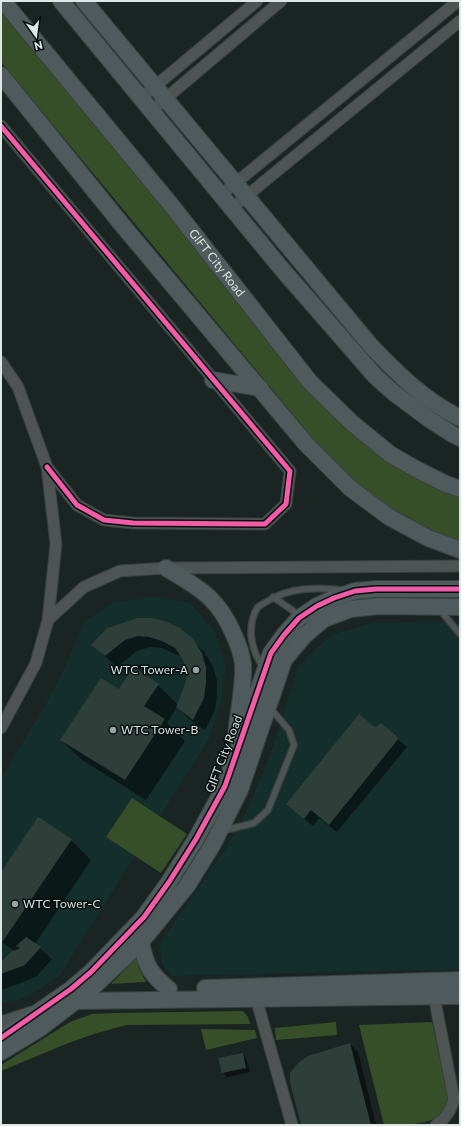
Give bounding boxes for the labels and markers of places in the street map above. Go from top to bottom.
place label: WTC Tower-A [111,662,188,676]
marker: WTC Tower-A [191,665,201,675]
place label: WTC Tower-B [121,722,198,736]
marker: WTC Tower-B [108,725,118,735]
place label: WTC Tower-C [23,896,101,910]
marker: WTC Tower-C [10,899,20,909]

